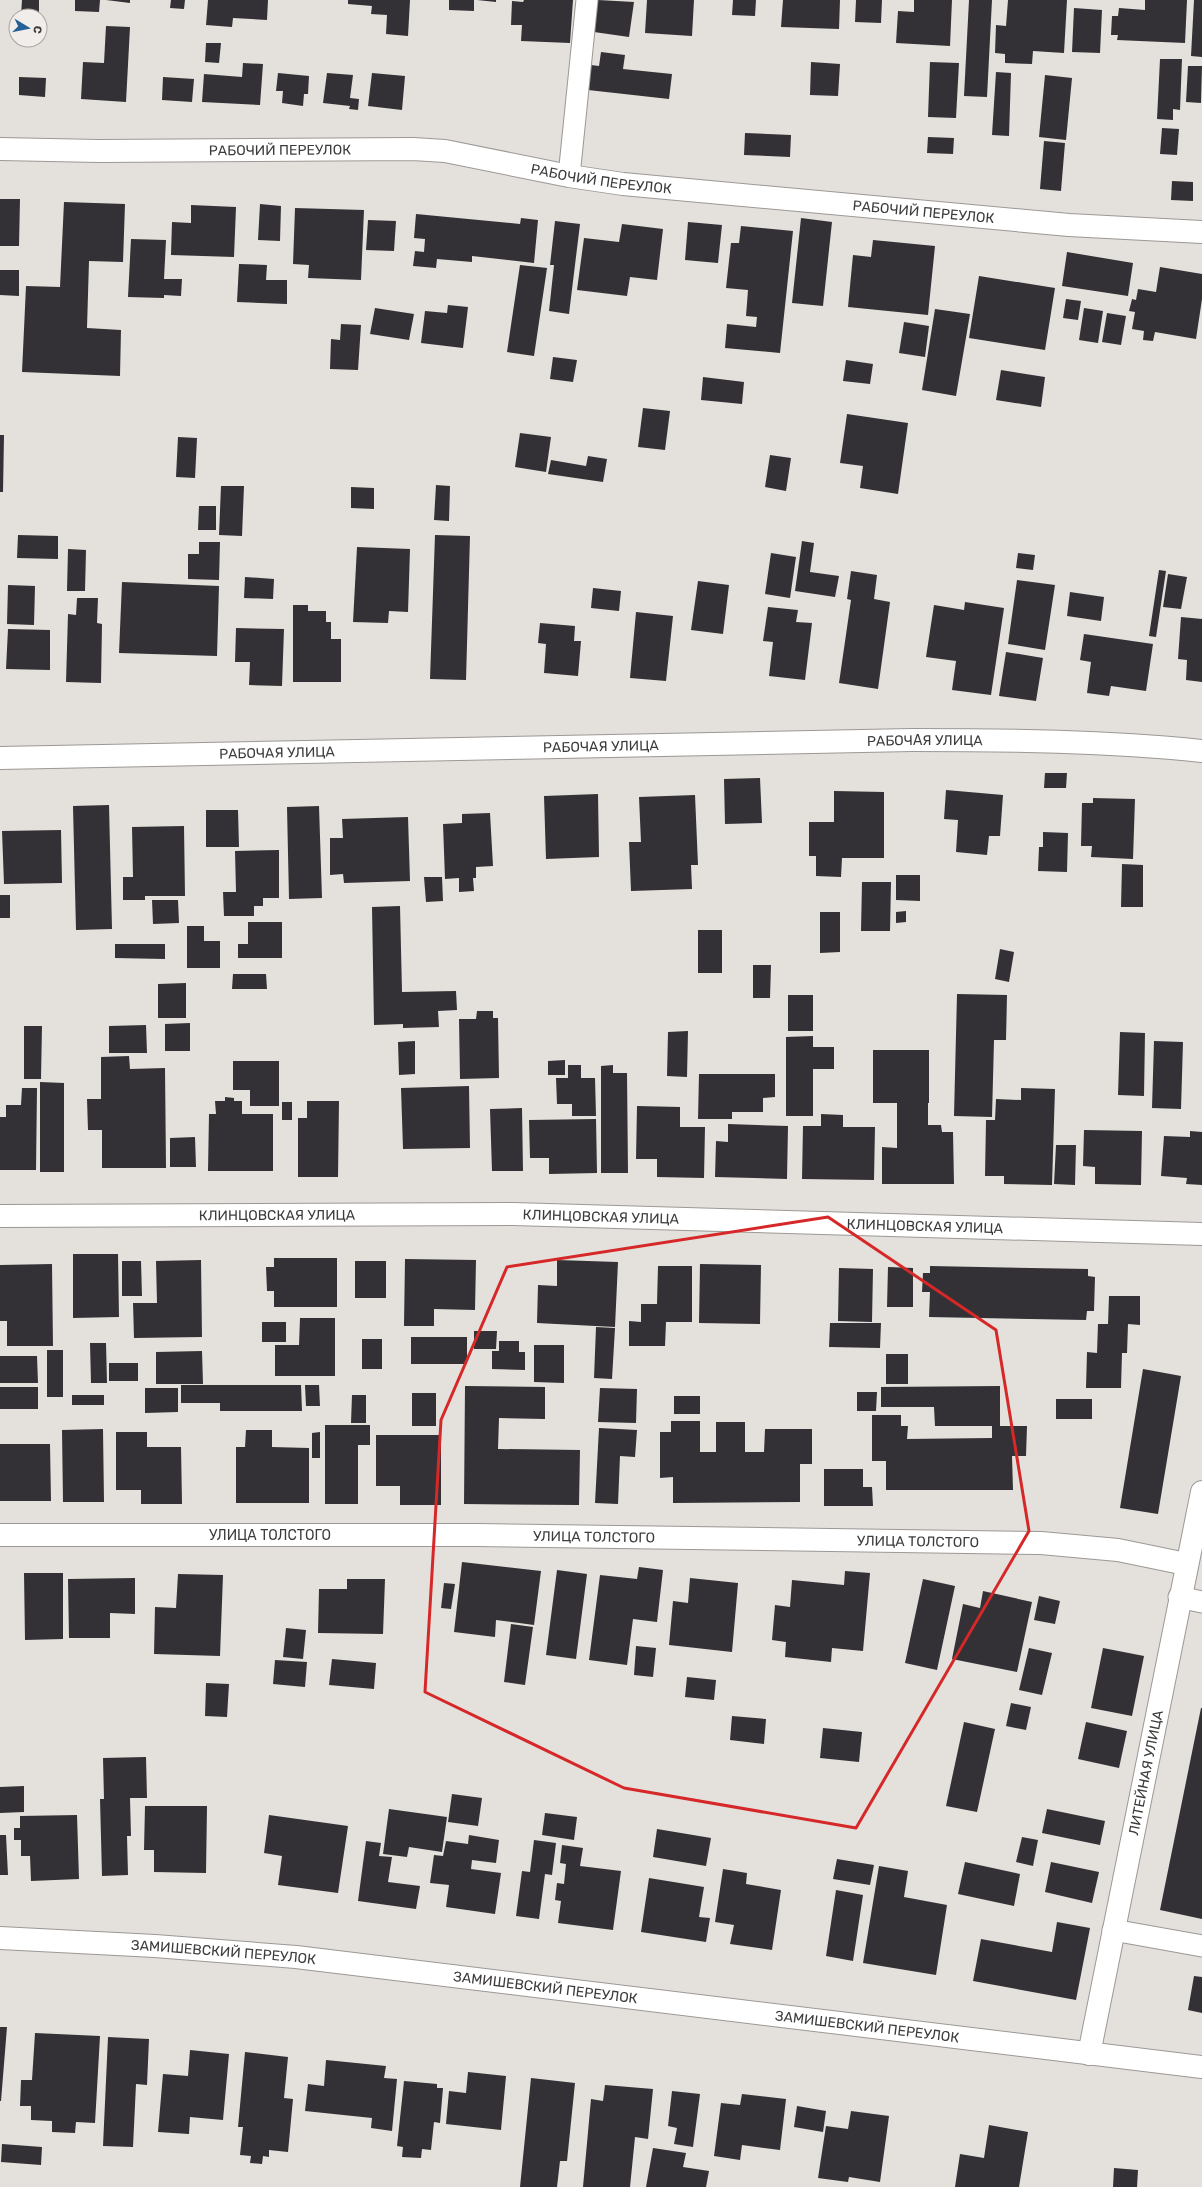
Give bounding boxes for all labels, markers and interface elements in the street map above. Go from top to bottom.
north arrow [8,8,48,48]
text: С [30,25,44,35]
street label: РАБОЧИЙ ПЕРЕУЛОК [209,141,351,159]
street label: РАБОЧИЙ ПЕРЕУЛОК [529,160,673,197]
street label: РАБОЧИЙ ПЕРЕУЛОК [852,197,995,227]
street label: РАБОЧАЯ УЛИЦА [867,732,983,750]
street label: РАБОЧАЯ УЛИЦА [543,737,660,756]
street label: РАБОЧАЯ УЛИЦА [219,743,336,763]
street label: КЛИНЦОВСКАЯ УЛИЦА [522,1206,680,1228]
street label: КЛИНЦОВСКАЯ УЛИЦА [199,1207,356,1224]
street label: КЛИНЦОВСКАЯ УЛИЦА [846,1216,1004,1237]
street label: УЛИЦА ТОЛСТОГО [209,1527,331,1544]
street label: УЛИЦА ТОЛСТОГО [533,1528,655,1547]
street label: УЛИЦА ТОЛСТОГО [857,1532,979,1551]
street label: ЛИТЕЙНАЯ УЛИЦА [1125,1708,1167,1837]
street label: ЗАМИШЕВСКИЙ ПЕРЕУЛОК [131,1937,317,1968]
street label: ЗАМИШЕВСКИЙ ПЕРЕУЛОК [452,1968,639,2007]
street label: ЗАМИШЕВСКИЙ ПЕРЕУЛОК [774,2007,960,2046]

